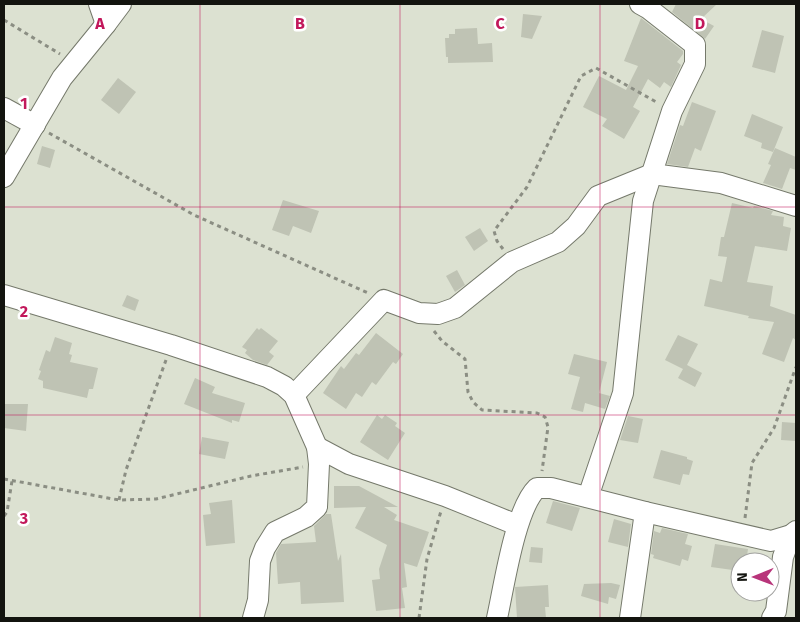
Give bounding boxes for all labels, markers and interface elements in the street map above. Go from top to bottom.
text: A [94,14,105,33]
text: B [295,14,305,33]
text: C [495,14,505,33]
text: D [695,14,705,33]
text: 1 [20,94,28,113]
text: 2 [20,302,28,321]
text: 3 [19,509,28,528]
north arrow [730,552,780,602]
text: N [734,572,751,582]

